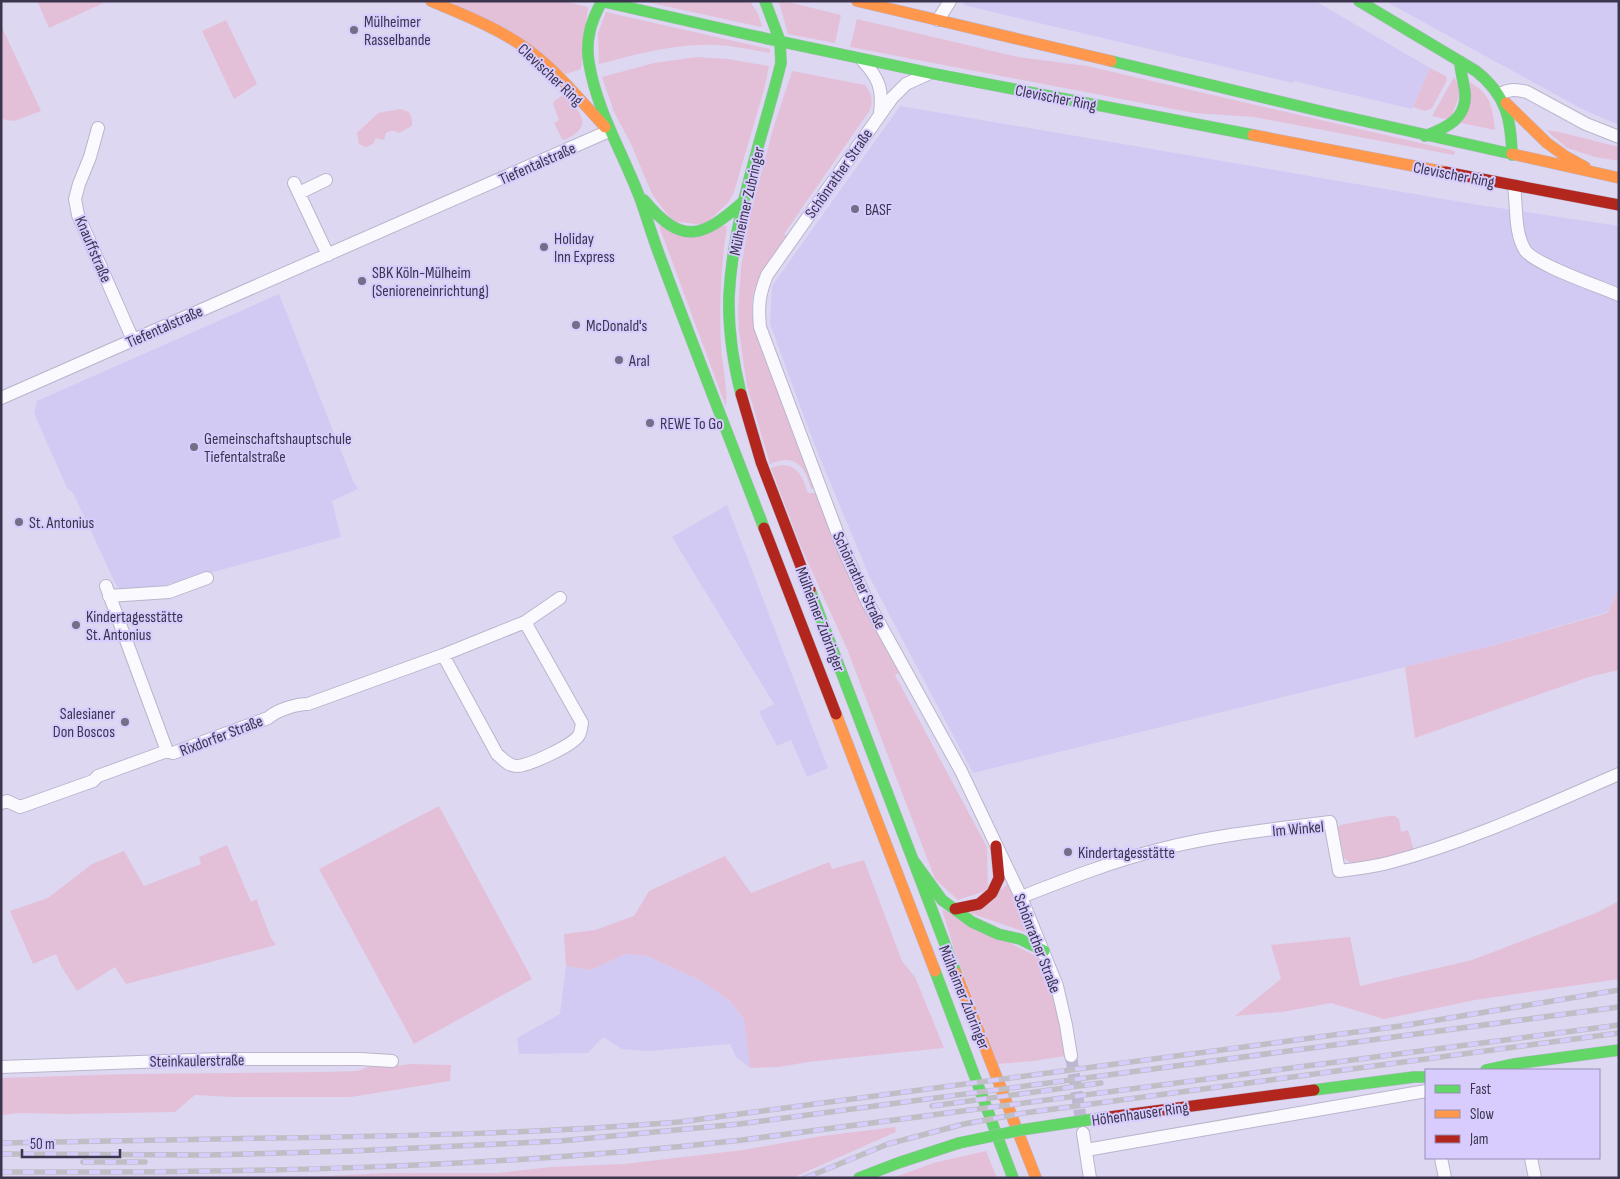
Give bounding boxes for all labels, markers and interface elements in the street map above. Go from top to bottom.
place label: Mülheimer Rasselbande [364,13,431,50]
marker: Mülheimer Rasselbande [348,24,360,36]
street label: Clevischer Ring [513,40,587,110]
street label: Clevischer Ring [1013,81,1098,116]
street label: Schönrather Straße [801,126,877,222]
street label: Tiefentalstraße [496,139,579,190]
street label: Mülheimer Zubringer [726,145,769,257]
street label: Clevischer Ring [1411,158,1496,193]
place label: BASF [865,201,892,220]
marker: BASF [849,203,861,215]
street label: Knauffstraße [70,214,115,286]
place label: Holiday Inn Express [554,230,615,267]
marker: Holiday Inn Express [538,241,550,253]
place label: SBK Köln-Mülheim (Senioreneinrichtung) [372,264,489,301]
marker: SBK Köln-Mülheim (Senioreneinrichtung) [356,275,368,287]
street label: Tiefentalstraße [123,302,206,353]
place label: McDonald's [586,317,648,336]
marker: McDonald's [570,319,582,331]
place label: Aral [628,352,650,371]
marker: Aral [613,354,625,366]
place label: REWE To Go [660,415,723,434]
marker: REWE To Go [644,417,656,429]
place label: Gemeinschaftshauptschule Tiefentalstraße [204,430,351,467]
marker: Gemeinschaftshauptschule Tiefentalstraße [188,441,200,453]
place label: St. Antonius [29,514,95,533]
marker: St. Antonius [13,516,25,528]
street label: Schönrather Straße [828,529,889,632]
street label: Mülheimer Zubringer [791,564,848,675]
place label: Kindertagesstätte St. Antonius [86,608,183,645]
marker: Kindertagesstätte St. Antonius [70,619,82,631]
place label: Salesianer Don Boscos [53,705,115,742]
street label: Rixdorfer Straße [177,712,266,761]
marker: Salesianer Don Boscos [119,716,131,728]
street label: Im Winkel [1272,818,1325,841]
place label: Kindertagesstätte [1078,844,1175,863]
marker: Kindertagesstätte [1062,846,1074,858]
street label: Schönrather Straße [1009,891,1064,996]
street label: Mülheimer Zubringer [934,943,993,1053]
street label: Steinkaulerstraße [149,1051,245,1072]
legend [1425,1069,1600,1159]
text: Fast [1470,1080,1492,1099]
street label: Höhenhauser Ring [1091,1098,1190,1131]
text: Slow [1470,1105,1494,1124]
scale bar [22,1126,120,1158]
text: Jam [1469,1130,1488,1149]
text: 50 m [30,1135,55,1154]

